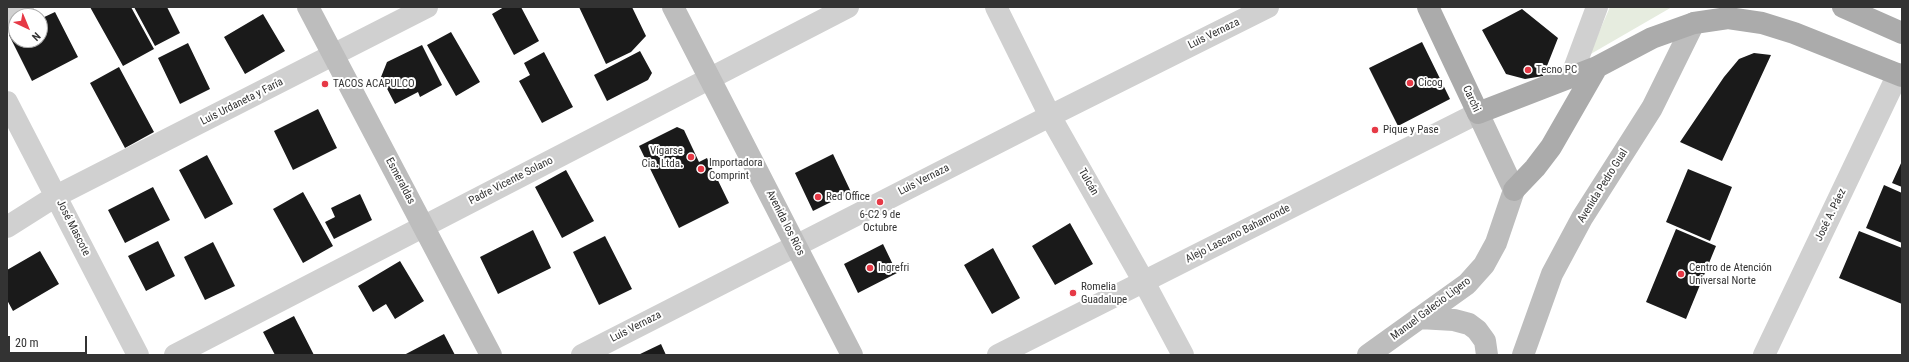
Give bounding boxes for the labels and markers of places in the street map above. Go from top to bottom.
place label: Tecno PC [1536,63,1577,77]
marker: Tecno PC [1523,65,1533,75]
place label: Cicog [1418,76,1443,90]
place label: TACOS ACAPULCO [333,77,415,91]
marker: Cicog [1405,78,1415,88]
marker: TACOS ACAPULCO [320,79,330,89]
place label: Pique y Pase [1383,123,1439,137]
marker: Pique y Pase [1370,125,1380,135]
place label: Vigarse Cia. Ltda. [641,144,683,170]
marker: Vigarse Cia. Ltda. [686,152,696,162]
place label: Importadora Comprint [709,156,763,182]
marker: Importadora Comprint [696,164,706,174]
place label: Red Office [826,190,870,204]
marker: Red Office [813,192,823,202]
marker: 6-C2 9 de Octubre [875,197,885,207]
place label: 6-C2 9 de Octubre [860,208,900,234]
place label: Ingrefri [878,261,909,275]
place label: Centro de Atención Universal Norte [1689,261,1772,287]
marker: Ingrefri [865,263,875,273]
marker: Centro de Atención Universal Norte [1676,269,1686,279]
place label: Romelia Guadalupe [1081,280,1127,306]
marker: Romelia Guadalupe [1068,288,1078,298]

